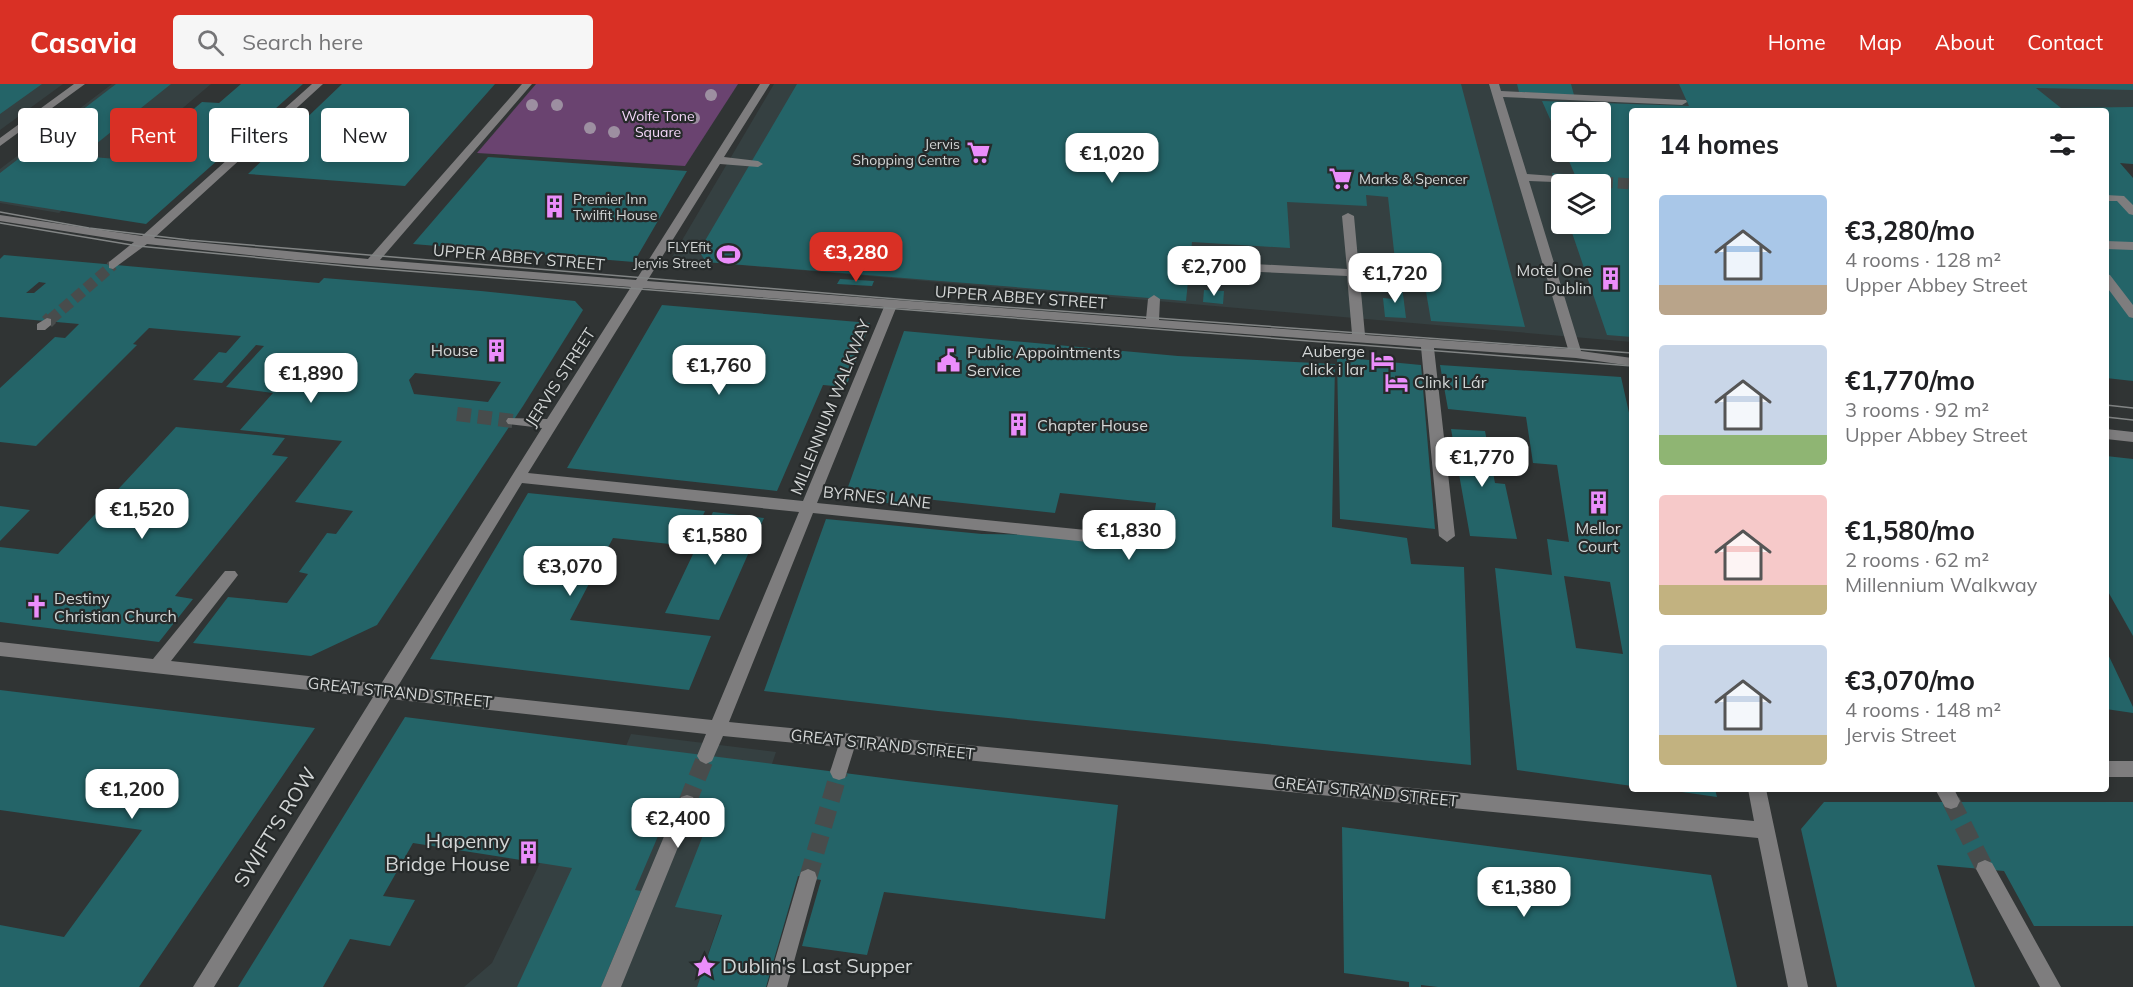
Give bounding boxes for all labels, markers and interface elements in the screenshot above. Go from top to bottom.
search box [173,15,593,69]
text: Casavia [30,25,137,60]
icon: search [194,26,227,59]
text: Search here [242,28,363,56]
text: Home [1768,29,1826,55]
text: Map [1859,29,1902,55]
text: About [1935,29,1994,55]
text: Contact [2027,29,2103,55]
map controls [1551,102,1611,234]
button: locate [1551,102,1611,162]
park label: Wolfe Tone Square [621,107,695,141]
chip: Buy [18,108,98,162]
chip: Rent [110,108,197,162]
chip: Filters [209,108,309,162]
chip: New [321,108,409,162]
text: 14 homes [1659,128,1779,161]
icon: filters [2046,128,2079,161]
pin: €1,020 [1063,133,1161,184]
place label: Jervis Shopping Centre [852,135,960,169]
supermarket icon: Jervis Shopping Centre [965,139,991,165]
text: €1,020 [1080,140,1144,165]
supermarket icon: Marks & Spencer [1328,166,1354,192]
place label: Marks & Spencer [1359,170,1469,188]
button: layers [1551,174,1611,234]
place label: Premier Inn Twilfit House [573,190,657,224]
building icon: Premier Inn Twilfit House [542,194,568,220]
text: €3,280/mo [1845,214,1975,247]
icon: home [1707,219,1779,291]
pin: €3,280 [807,232,905,283]
place label: FLYEfit Jervis Street [633,238,711,272]
text: €3,280 [824,239,888,264]
street label: UPPER ABBEY STREET [432,240,606,275]
sports icon: FLYEfit Jervis Street [716,242,742,268]
pin: €2,700 [1165,246,1263,297]
text: 4 rooms · 128 m² [1845,247,2001,272]
text: €2,700 [1182,253,1246,278]
pin: €1,720 [1346,253,1444,304]
text: €1,720 [1363,260,1427,285]
place label: Motel One Dublin [1517,260,1592,298]
building icon: Motel One Dublin [1597,266,1623,292]
text: Upper Abbey Street [1845,272,2028,297]
street label: UPPER ABBEY STREET [934,281,1108,313]
street label: MILLENNIUM WALKWAY [786,316,874,497]
street label: JERVIS STREET [521,324,600,430]
building icon: House [483,337,509,363]
place label: House [431,340,478,360]
place label: Auberge click i lar [1302,341,1365,379]
place label: Public Appointments Service [967,342,1120,380]
pin: €1,760 [670,345,768,396]
hotel icon: Auberge click i lar [1370,347,1396,373]
public building icon: Public Appointments Service [936,348,962,374]
text: €1,760 [687,352,751,377]
pin: €1,890 [262,353,360,404]
text: €1,890 [279,360,343,385]
text: €1,770/mo [1845,364,1975,397]
hotel icon: Clink i Lár [1383,369,1409,395]
icon: home [1707,369,1779,441]
place label: Clink i Lár [1414,372,1487,392]
text: 3 rooms · 92 m² [1845,397,1989,422]
building icon: Chapter House [1006,412,1032,438]
place label: Chapter House [1037,415,1148,435]
text: Upper Abbey Street [1845,422,2028,447]
pin: €1,770 [1433,437,1531,488]
text: €1,770 [1450,444,1514,469]
street label: BYRNES LANE [822,481,932,513]
pin: €1,520 [93,489,191,540]
building icon: Mellor Court [1585,490,1611,516]
text: €1,520 [110,496,174,521]
pin: €1,830 [1080,510,1178,561]
text: €1,580/mo [1845,514,1975,547]
pin: €1,580 [666,515,764,566]
text: €1,830 [1097,517,1161,542]
place label: Mellor Court [1576,518,1621,556]
icon: home [1707,519,1779,591]
text: €1,580 [683,522,747,547]
pin: €3,070 [521,546,619,597]
text: 2 rooms · 62 m² [1845,547,1989,572]
text: €3,070 [538,553,602,578]
text: Millennium Walkway [1845,572,2037,597]
place label: Destiny Christian Church [54,588,177,626]
church icon: Destiny Christian Church [23,594,49,620]
text: €3,070/mo [1845,664,1975,697]
icon: home [1707,669,1779,741]
street label: GREAT STRAND STREET [307,672,493,712]
text: 4 rooms · 148 m² [1845,697,2001,722]
text: Jervis Street [1845,722,1956,747]
street label: GREAT STRAND STREET [790,724,976,764]
street label: SWIFT'S ROW [228,762,321,891]
pin: €1,200 [83,769,181,820]
street label: GREAT STRAND STREET [1273,771,1459,811]
text: €1,200 [100,776,164,801]
pin: €2,400 [629,798,727,849]
text: €2,400 [646,805,710,830]
place label: Hapenny Bridge House [385,828,510,876]
building icon: Hapenny Bridge House [515,840,541,866]
pin: €1,380 [1475,867,1573,918]
text: €1,380 [1492,874,1556,899]
place icon: Dublin's Last Supper [691,953,717,979]
place label: Dublin's Last Supper [722,953,913,978]

